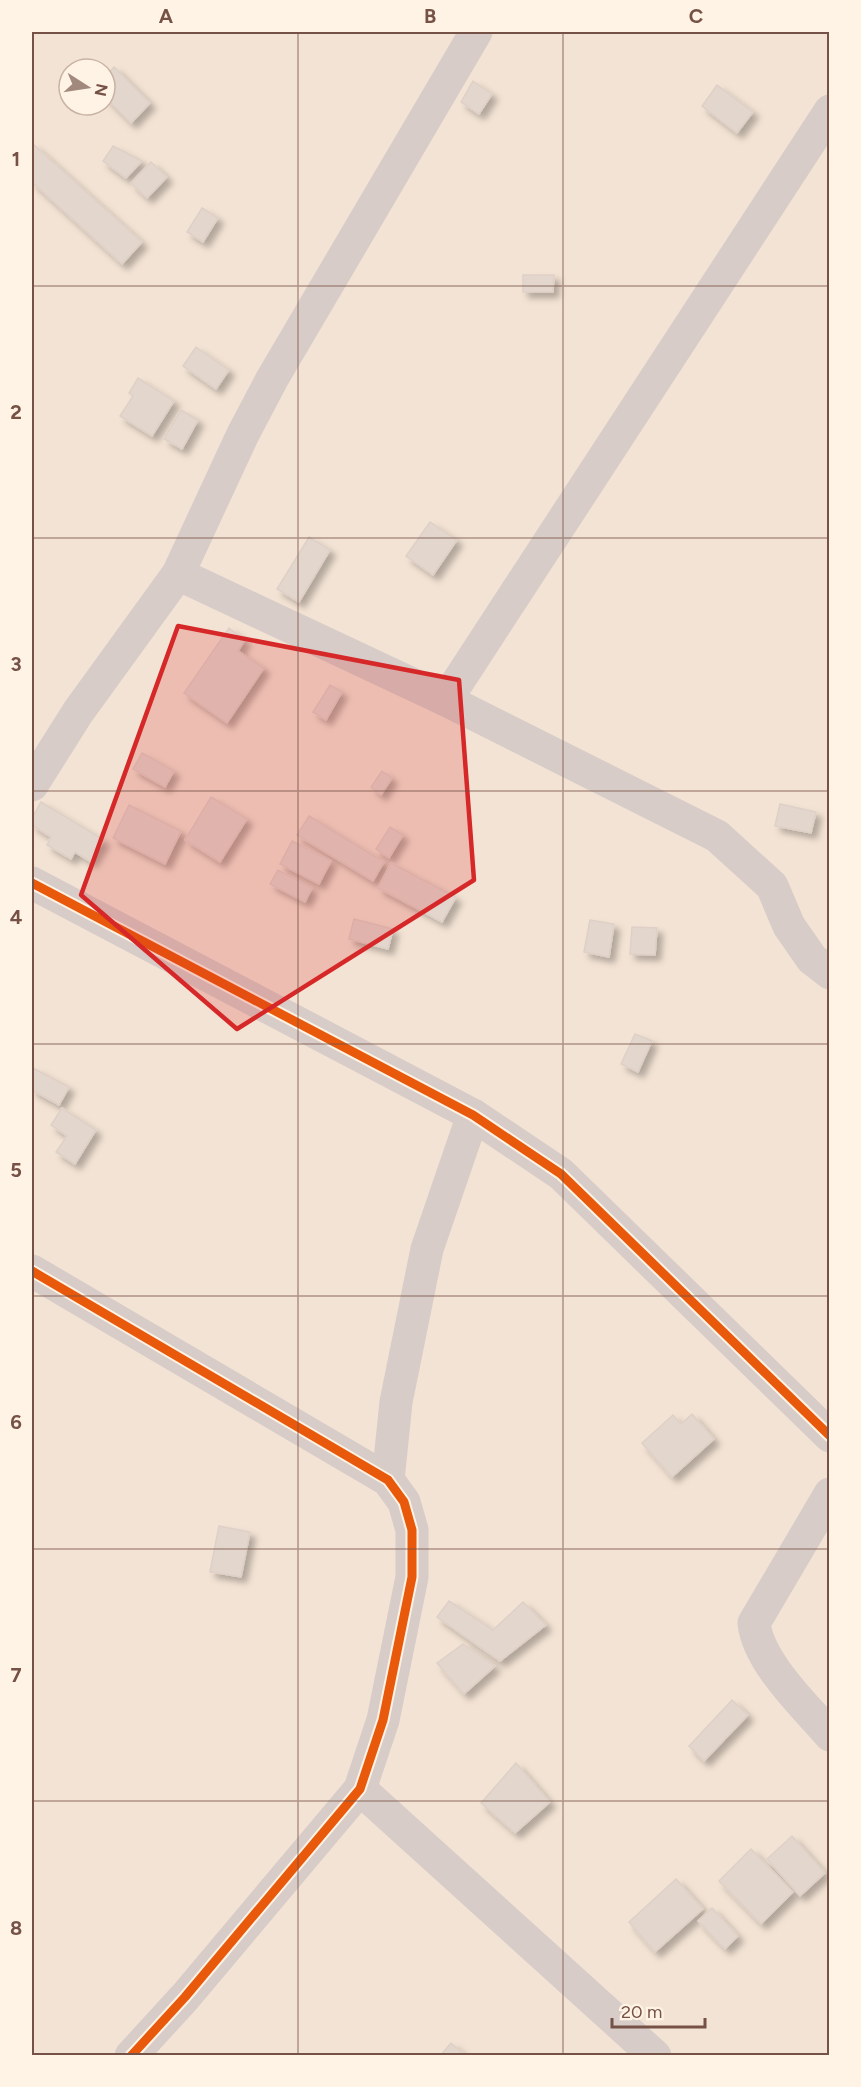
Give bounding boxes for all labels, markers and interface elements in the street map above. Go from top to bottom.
text: A [159,4,174,28]
text: B [424,4,436,28]
text: C [689,4,703,28]
north arrow [57,57,117,117]
text: N [91,82,112,98]
text: 1 [12,147,20,171]
text: 2 [10,400,22,424]
text: 3 [10,652,22,676]
text: 4 [10,905,23,929]
text: 5 [10,1158,22,1182]
text: 6 [10,1410,22,1434]
text: 7 [10,1663,22,1687]
text: 8 [10,1916,22,1940]
scale bar [612,1991,705,2029]
text: 20 m [621,2001,662,2023]

